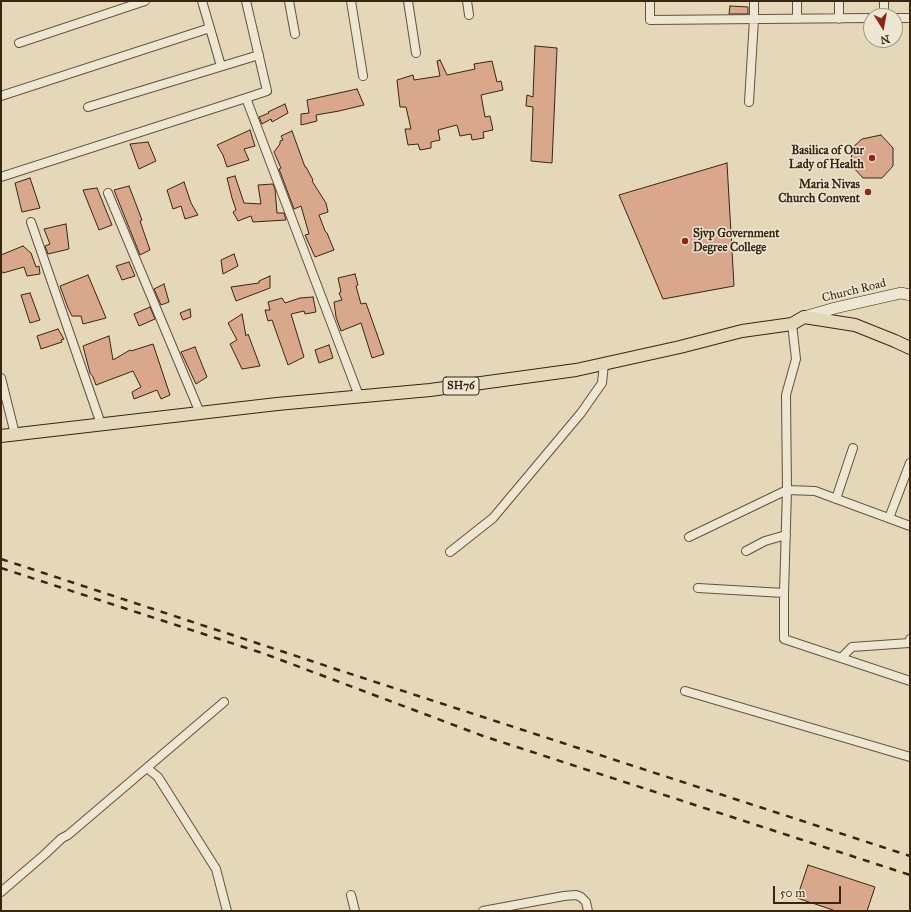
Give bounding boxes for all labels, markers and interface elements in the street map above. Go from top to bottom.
north arrow [863,8,903,48]
text: N [879,32,891,47]
place label: Basilica of Our Lady of Health [789,144,864,172]
marker: Basilica of Our Lady of Health [867,153,877,163]
place label: Maria Nivas Church Convent [778,178,860,206]
marker: Maria Nivas Church Convent [863,187,873,197]
place label: Sjvp Government Degree College [693,227,779,255]
marker: Sjvp Government Degree College [680,236,690,246]
street label: Church Road [820,276,888,306]
road number: SH76 [443,377,479,395]
scale bar [775,878,843,904]
text: 50 m [780,886,805,900]

